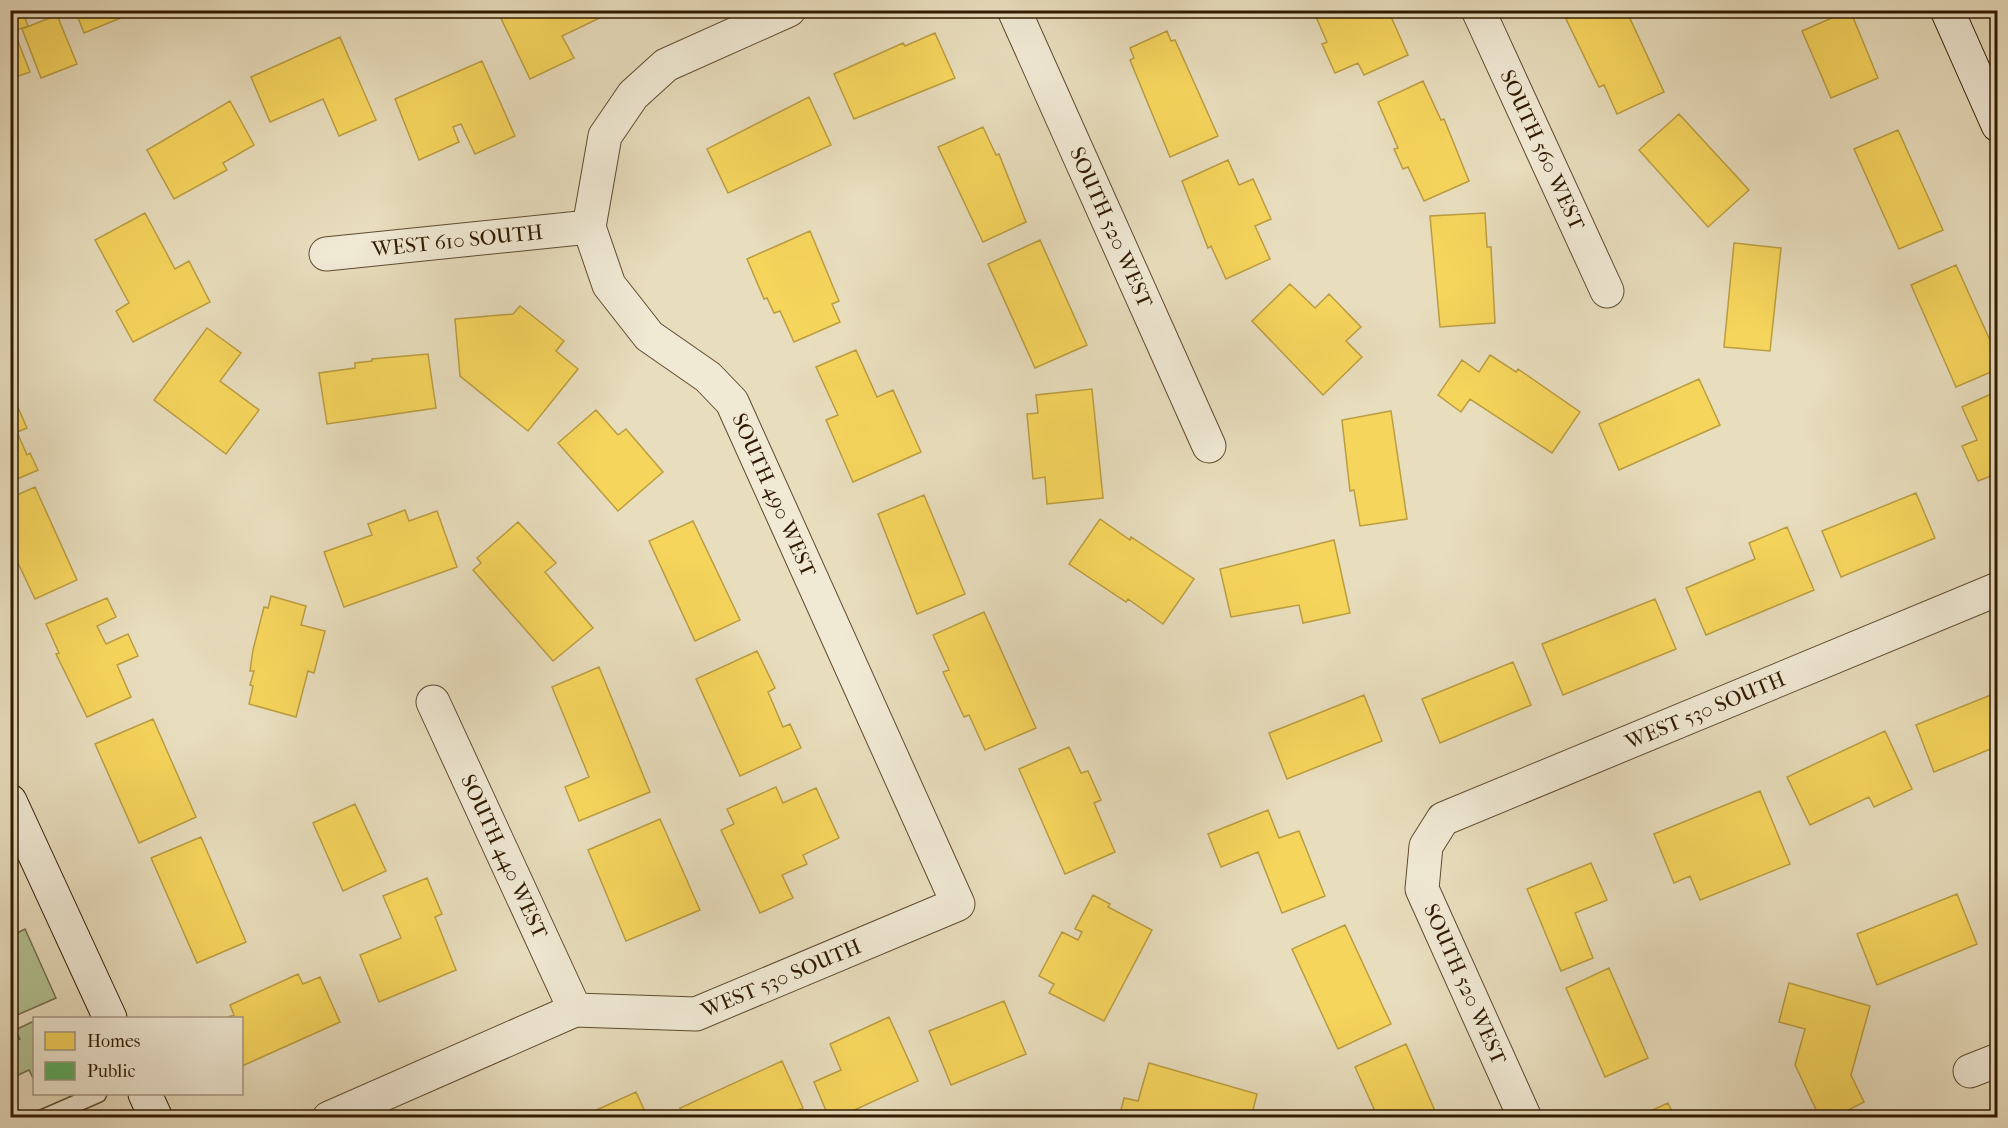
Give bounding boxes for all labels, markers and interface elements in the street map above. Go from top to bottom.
street label: SOUTH 560 WEST [1495,66,1590,235]
street label: SOUTH 520 WEST [1065,143,1158,312]
street label: WEST 610 SOUTH [370,220,544,261]
street label: SOUTH 490 WEST [727,409,821,581]
street label: WEST 530 SOUTH [1621,666,1789,755]
street label: SOUTH 440 WEST [456,770,553,943]
street label: SOUTH 520 WEST [1419,900,1511,1069]
street label: WEST 530 SOUTH [697,934,865,1023]
legend [33,1017,243,1095]
text: Homes [87,1031,141,1052]
text: Public [87,1061,135,1082]

